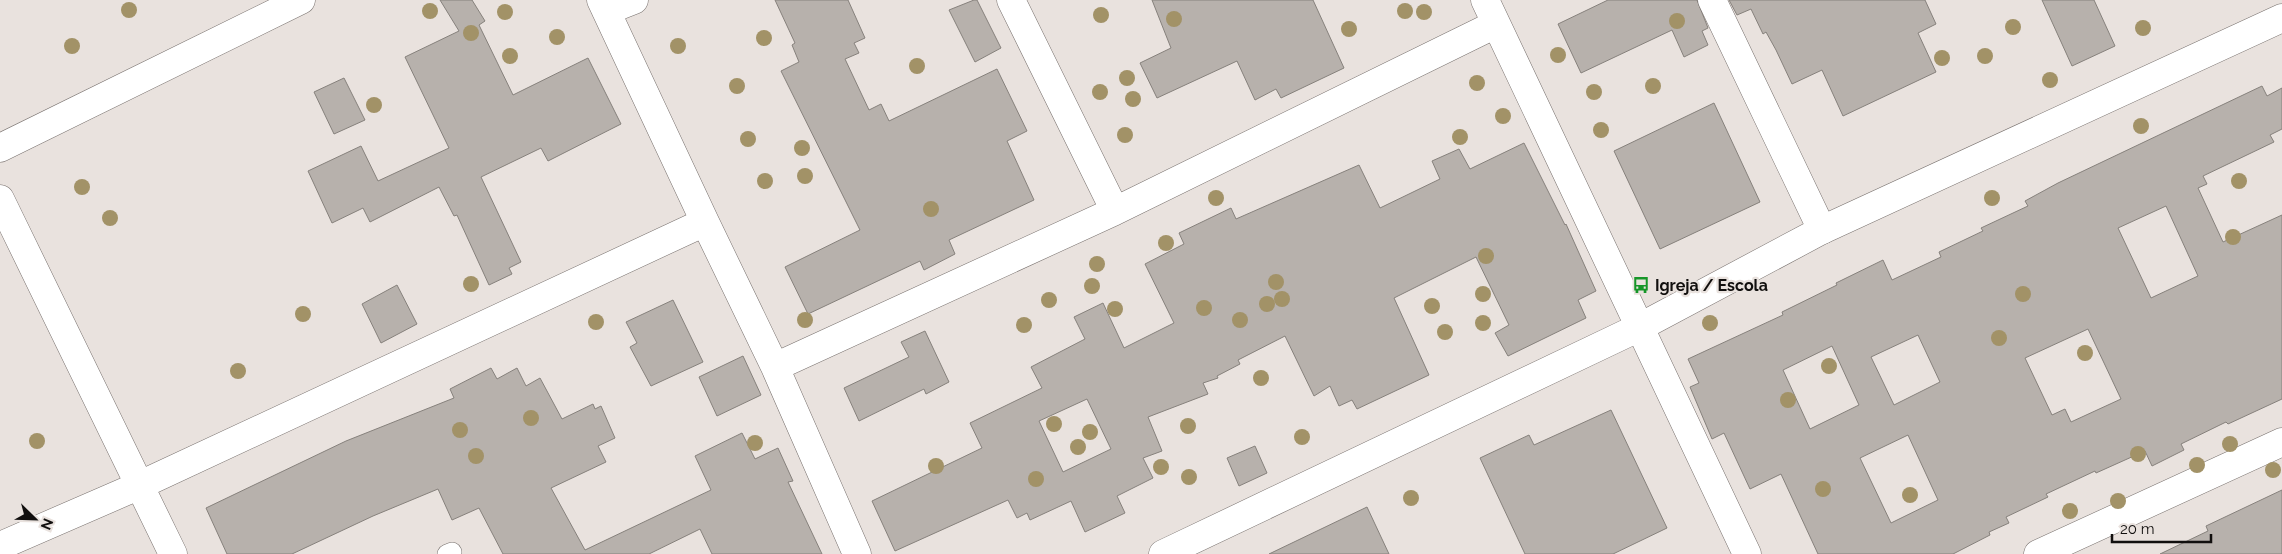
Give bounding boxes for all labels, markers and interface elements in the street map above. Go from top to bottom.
bus stop icon: Igreja / Escola [1631,275,1651,295]
place label: Igreja / Escola [1655,276,1768,295]
north arrow [10,494,60,544]
scale bar [2112,512,2211,544]
text: N [38,516,56,532]
text: 20 m [2120,520,2155,538]

